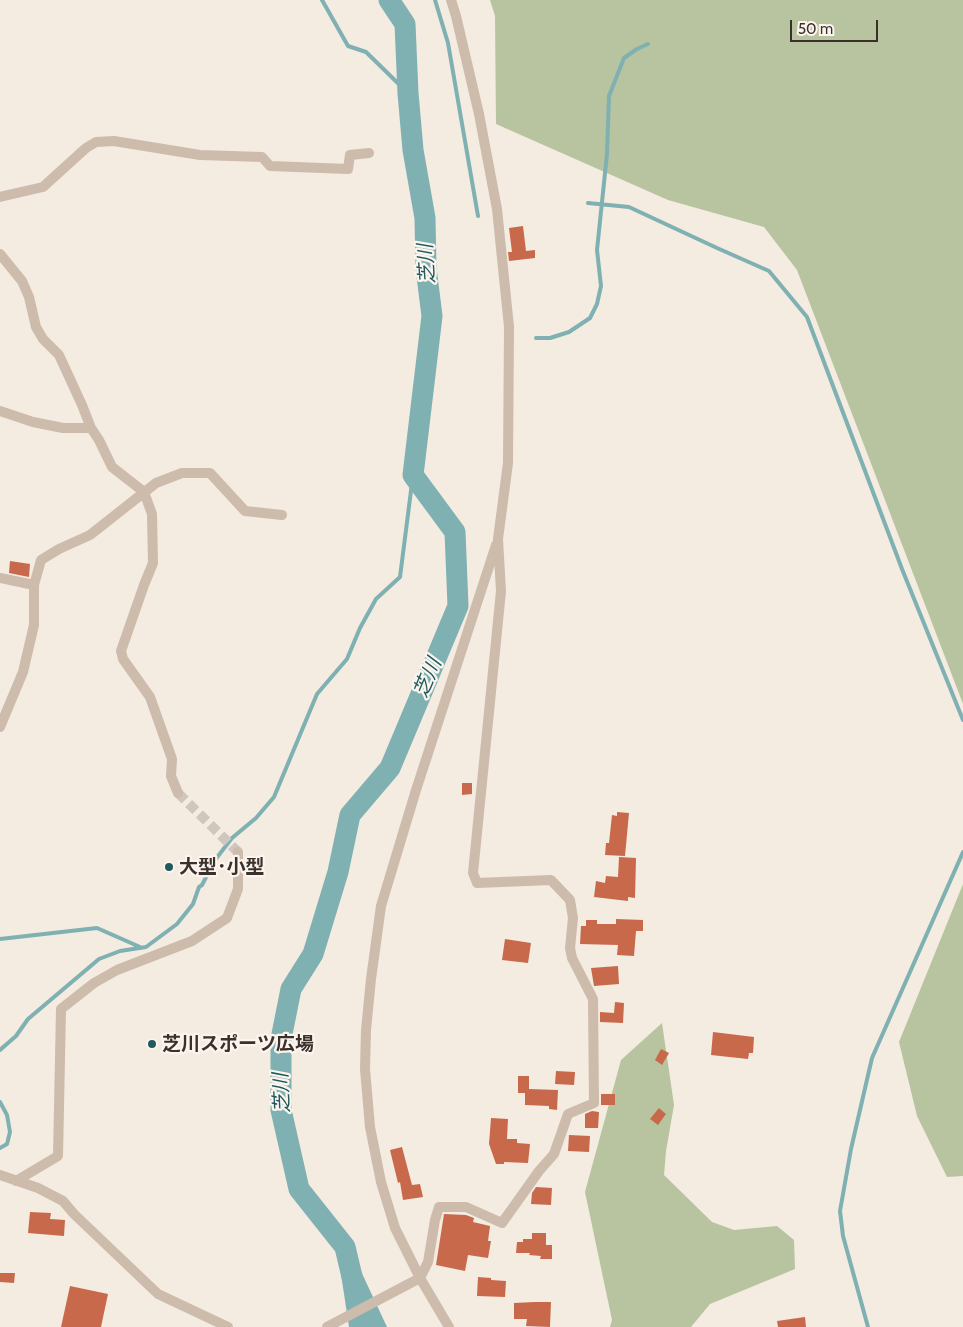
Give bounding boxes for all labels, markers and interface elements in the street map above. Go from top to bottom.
scale bar [793,10,880,42]
text: 50 m [798,20,833,38]
water label: 芝川 [414,243,440,285]
water label: 芝川 [409,655,447,701]
place label: 大型･小型 [179,856,264,878]
marker: 大型･小型 [163,861,175,873]
place label: 芝川スポーツ広場 [162,1033,314,1055]
marker: 芝川スポーツ広場 [146,1038,158,1050]
water label: 芝川 [269,1072,295,1114]

